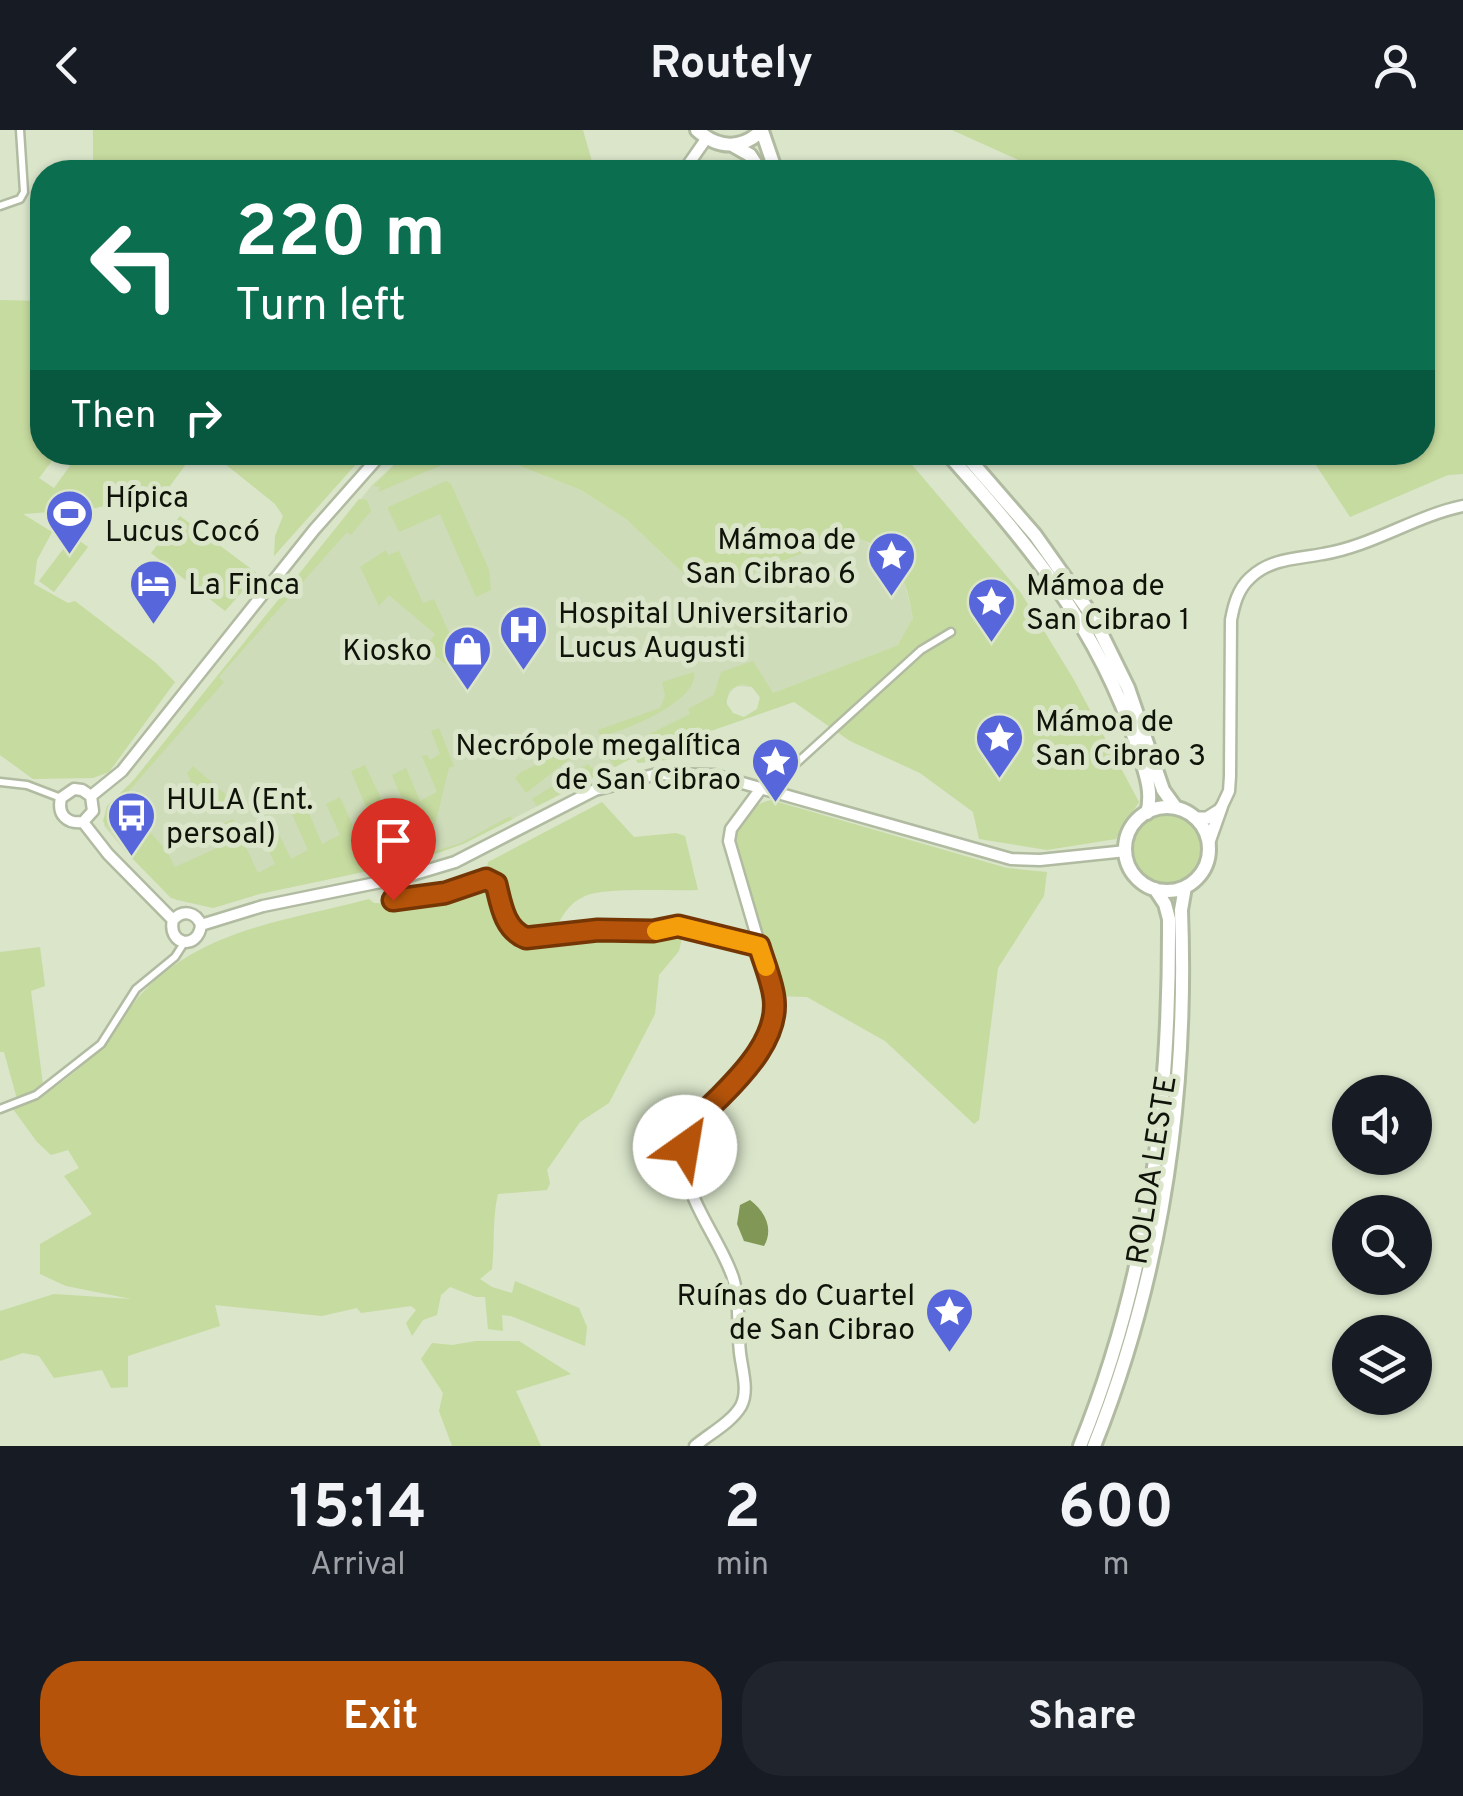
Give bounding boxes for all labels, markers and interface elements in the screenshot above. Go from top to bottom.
text: Routely [650,37,813,94]
icon: back [40,38,95,93]
icon: person [1368,38,1423,93]
text: 220 m [235,192,445,281]
icon: left [70,200,200,330]
text: Turn left [235,279,406,336]
icon: right [176,390,231,445]
text: Then [70,393,156,442]
place label: Hípica Lucus Cocó [105,481,260,552]
sports icon: Hípica Lucus Cocó [44,488,96,556]
place label: Mámoa de San Cibrao 6 [685,523,856,594]
place icon: Mámoa de San Cibrao 6 [865,530,917,598]
hotel icon: La Finca [127,558,179,626]
place label: La Finca [188,568,300,605]
place label: Mámoa de San Cibrao 1 [1026,569,1190,640]
place icon: Mámoa de San Cibrao 1 [965,576,1017,644]
place label: Hospital Universitario Lucus Augusti [558,597,849,668]
hospital icon: Hospital Universitario Lucus Augusti [497,604,549,672]
shop icon: Kiosko [441,624,493,692]
place label: Kiosko [342,634,432,671]
place label: Mámoa de San Cibrao 3 [1035,705,1206,776]
place icon: Mámoa de San Cibrao 3 [974,712,1026,780]
place label: Necrópole megalítica de San Cibrao [455,729,741,800]
place icon: Necrópole megalítica de San Cibrao [750,736,802,804]
place label: HULA (Ent. persoal) [166,783,313,854]
bus stop icon: HULA (Ent. persoal) [105,790,157,858]
pin [351,798,436,901]
icon: arrive [366,813,421,868]
street label: ROLDA LESTE [1120,1073,1187,1268]
map controls [1332,1075,1432,1415]
button: sound [1332,1075,1432,1175]
position arrow [633,1095,737,1199]
button: search [1332,1195,1432,1295]
place label: Ruínas do Cuartel de San Cibrao [677,1279,915,1350]
place icon: Ruínas do Cuartel de San Cibrao [924,1286,976,1354]
button: layers [1332,1315,1432,1415]
text: 15:14 [289,1473,427,1549]
text: 2 [724,1473,761,1549]
text: 600 [1058,1473,1174,1549]
text: Arrival [310,1546,406,1586]
text: min [716,1546,769,1586]
text: m [1102,1546,1130,1586]
button: Exit [40,1661,722,1776]
button: Share [742,1661,1423,1776]

